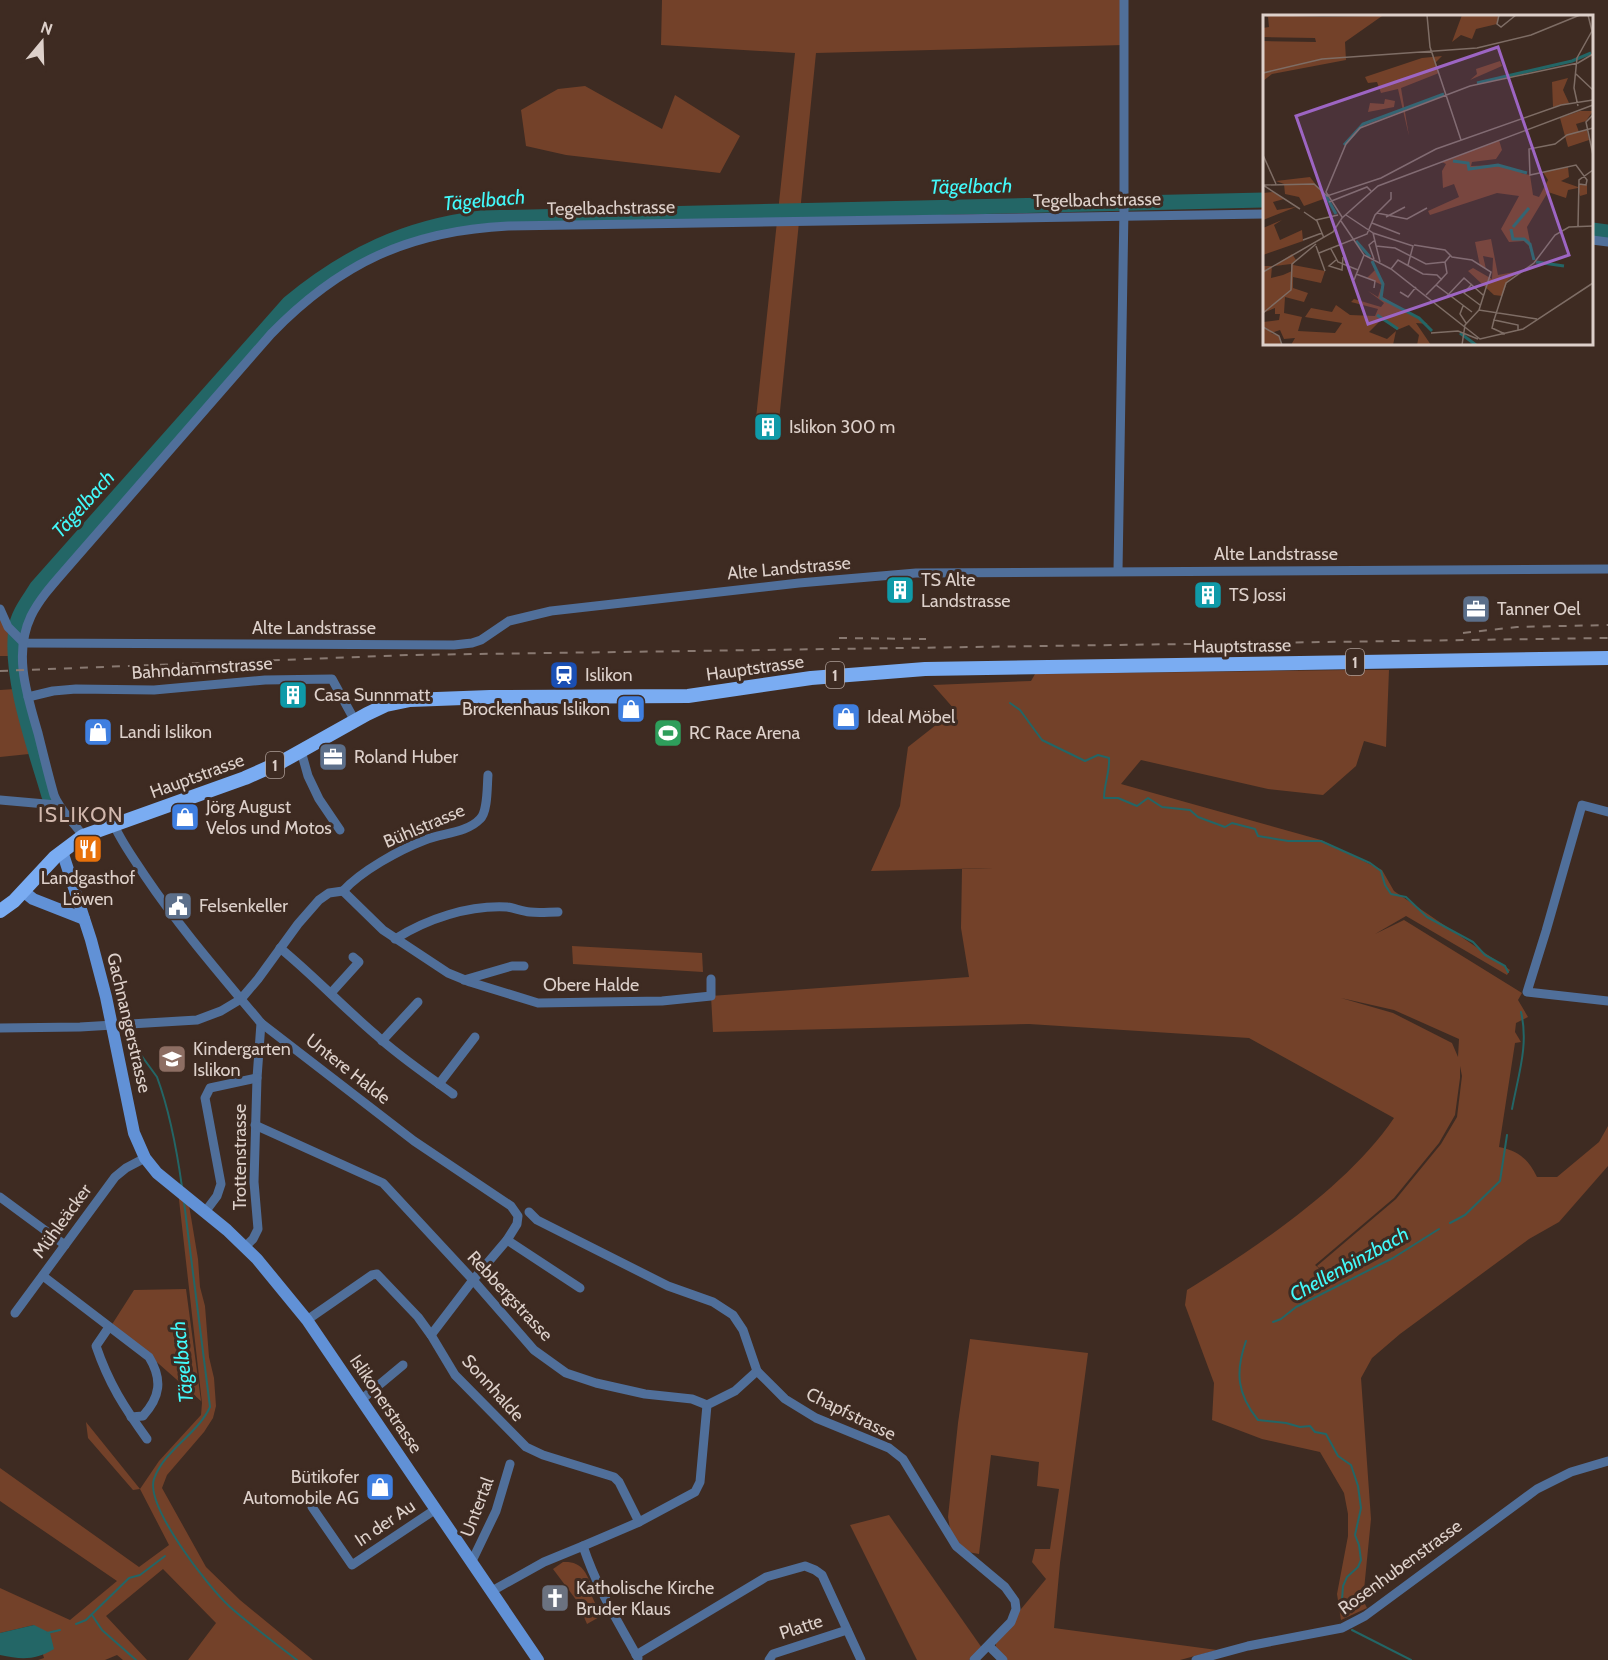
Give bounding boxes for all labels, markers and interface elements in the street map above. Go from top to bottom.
north arrow [12,12,72,72]
inset map [1263,15,1593,345]
text: N [38,17,55,39]
water label: Tägelbach [930,173,1012,199]
water label: Tägelbach [442,184,526,216]
street label: Tegelbachstrasse [1033,188,1161,212]
street label: Tegelbachstrasse [547,196,675,220]
building icon: Islikon 300 m [752,411,784,443]
place label: Islikon 300 m [789,416,895,438]
water label: Tägelbach [47,465,119,543]
street label: Alte Landstrasse [1214,543,1338,565]
street label: Alte Landstrasse [726,552,852,584]
place label: TS Alte Landstrasse [921,569,1011,612]
building icon: TS Alte Landstrasse [884,574,916,606]
building icon: TS Jossi [1192,579,1224,611]
place label: TS Jossi [1229,584,1286,606]
office icon: Tanner Oel [1460,593,1492,625]
place label: Tanner Oel [1497,598,1581,620]
street label: Alte Landstrasse [252,617,376,639]
street label: Hauptstrasse [1193,634,1291,658]
road number: 1 [1346,649,1364,675]
street label: Hauptstrasse [705,650,805,686]
street label: Bahndammstrasse [131,652,273,684]
station icon: Islikon [548,659,580,691]
road number: 1 [826,662,844,688]
place label: Islikon [585,664,633,686]
building icon: Casa Sunnmatt [277,679,309,711]
place label: Casa Sunnmatt [314,684,430,706]
shop icon: Brockenhaus Islikon [615,693,647,725]
place label: Brockenhaus Islikon [462,698,610,720]
shop icon: Ideal Möbel [830,701,862,733]
place label: Ideal Möbel [867,706,956,728]
shop icon: Landi Islikon [82,716,114,748]
sports icon: RC Race Arena [652,717,684,749]
place label: Landi Islikon [119,721,212,743]
place label: RC Race Arena [689,722,801,744]
office icon: Roland Huber [317,741,349,773]
place label: Roland Huber [354,746,459,768]
street label: Hauptstrasse [147,749,247,803]
road number: 1 [266,752,284,778]
place label: Jörg August Velos und Motos [205,796,332,839]
street label: Bühlstrasse [380,799,468,853]
shop icon: Jörg August Velos und Motos [169,801,201,833]
district label: ISLIKON [38,802,124,827]
restaurant icon: Landgasthof Löwen [72,833,104,865]
place label: Landgasthof Löwen [41,867,135,910]
public building icon: Felsenkeller [162,890,194,922]
place label: Felsenkeller [199,895,288,917]
street label: Gachnangerstrasse [102,951,156,1095]
street label: Obere Halde [543,974,639,996]
street label: Untere Halde [301,1029,395,1109]
place label: Kindergarten Islikon [193,1038,291,1081]
school or university icon: Kindergarten Islikon [156,1043,188,1075]
street label: Trottenstrasse [229,1104,251,1210]
street label: Mühleäcker [28,1179,96,1262]
water label: Chellenbinzbach [1285,1221,1413,1307]
street label: Rebbergstrasse [463,1246,557,1346]
water label: Tägelbach [166,1320,198,1404]
street label: Islikonerstrasse [345,1350,427,1458]
street label: Sonnhalde [457,1350,529,1426]
street label: Chapfstrasse [802,1383,900,1445]
place label: Bütikofer Automobile AG [243,1466,359,1509]
shop icon: Bütikofer Automobile AG [364,1471,396,1503]
street label: Untertal [456,1473,499,1540]
street label: In der Au [351,1495,419,1551]
street label: Rosenhubenstrasse [1334,1515,1466,1619]
place label: Katholische Kirche Bruder Klaus [576,1577,714,1620]
church icon: Katholische Kirche Bruder Klaus [539,1582,571,1614]
street label: Platte [777,1610,825,1644]

